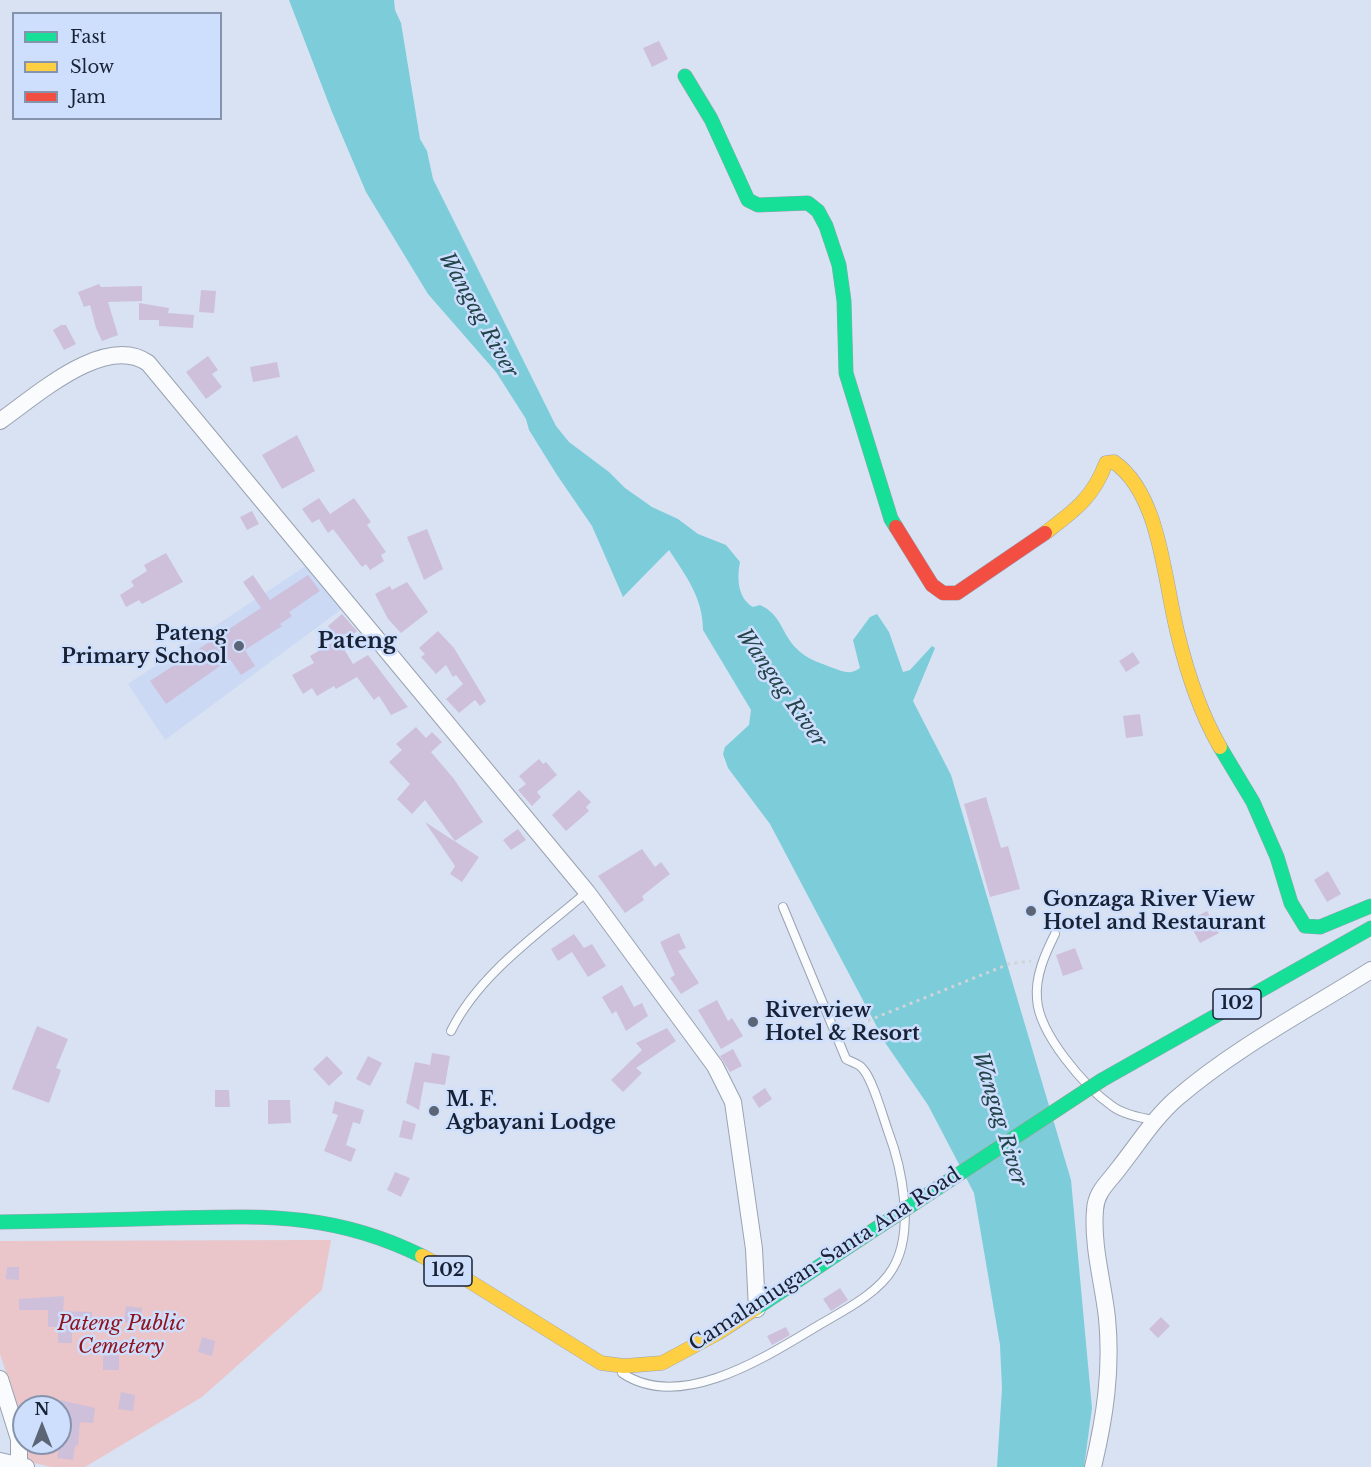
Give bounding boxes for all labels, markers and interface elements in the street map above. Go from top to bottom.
legend [12,12,222,120]
text: Fast [70,26,106,48]
text: Slow [70,56,114,78]
text: Jam [70,86,106,108]
water label: Wangag River [433,248,523,382]
place label: Pateng Primary School [61,622,227,669]
water label: Wangag River [731,624,831,752]
district label: Pateng [318,629,396,655]
marker: Pateng Primary School [232,639,246,653]
place label: Gonzaga River View Hotel and Restaurant [1043,888,1266,935]
marker: Gonzaga River View Hotel and Restaurant [1024,904,1038,918]
road number: 102 [1213,989,1261,1019]
place label: Riverview Hotel & Resort [765,999,920,1046]
marker: Riverview Hotel & Resort [746,1015,760,1029]
water label: Wangag River [967,1049,1031,1189]
place label: M. F. Agbayani Lodge [446,1088,616,1135]
marker: M. F. Agbayani Lodge [427,1104,441,1118]
street label: Camalaniugan-Santa Ana Road [685,1163,965,1357]
road number: 102 [424,1256,472,1286]
park label: Pateng Public Cemetery [57,1312,185,1359]
north arrow [12,1395,72,1455]
text: N [34,1399,50,1419]

